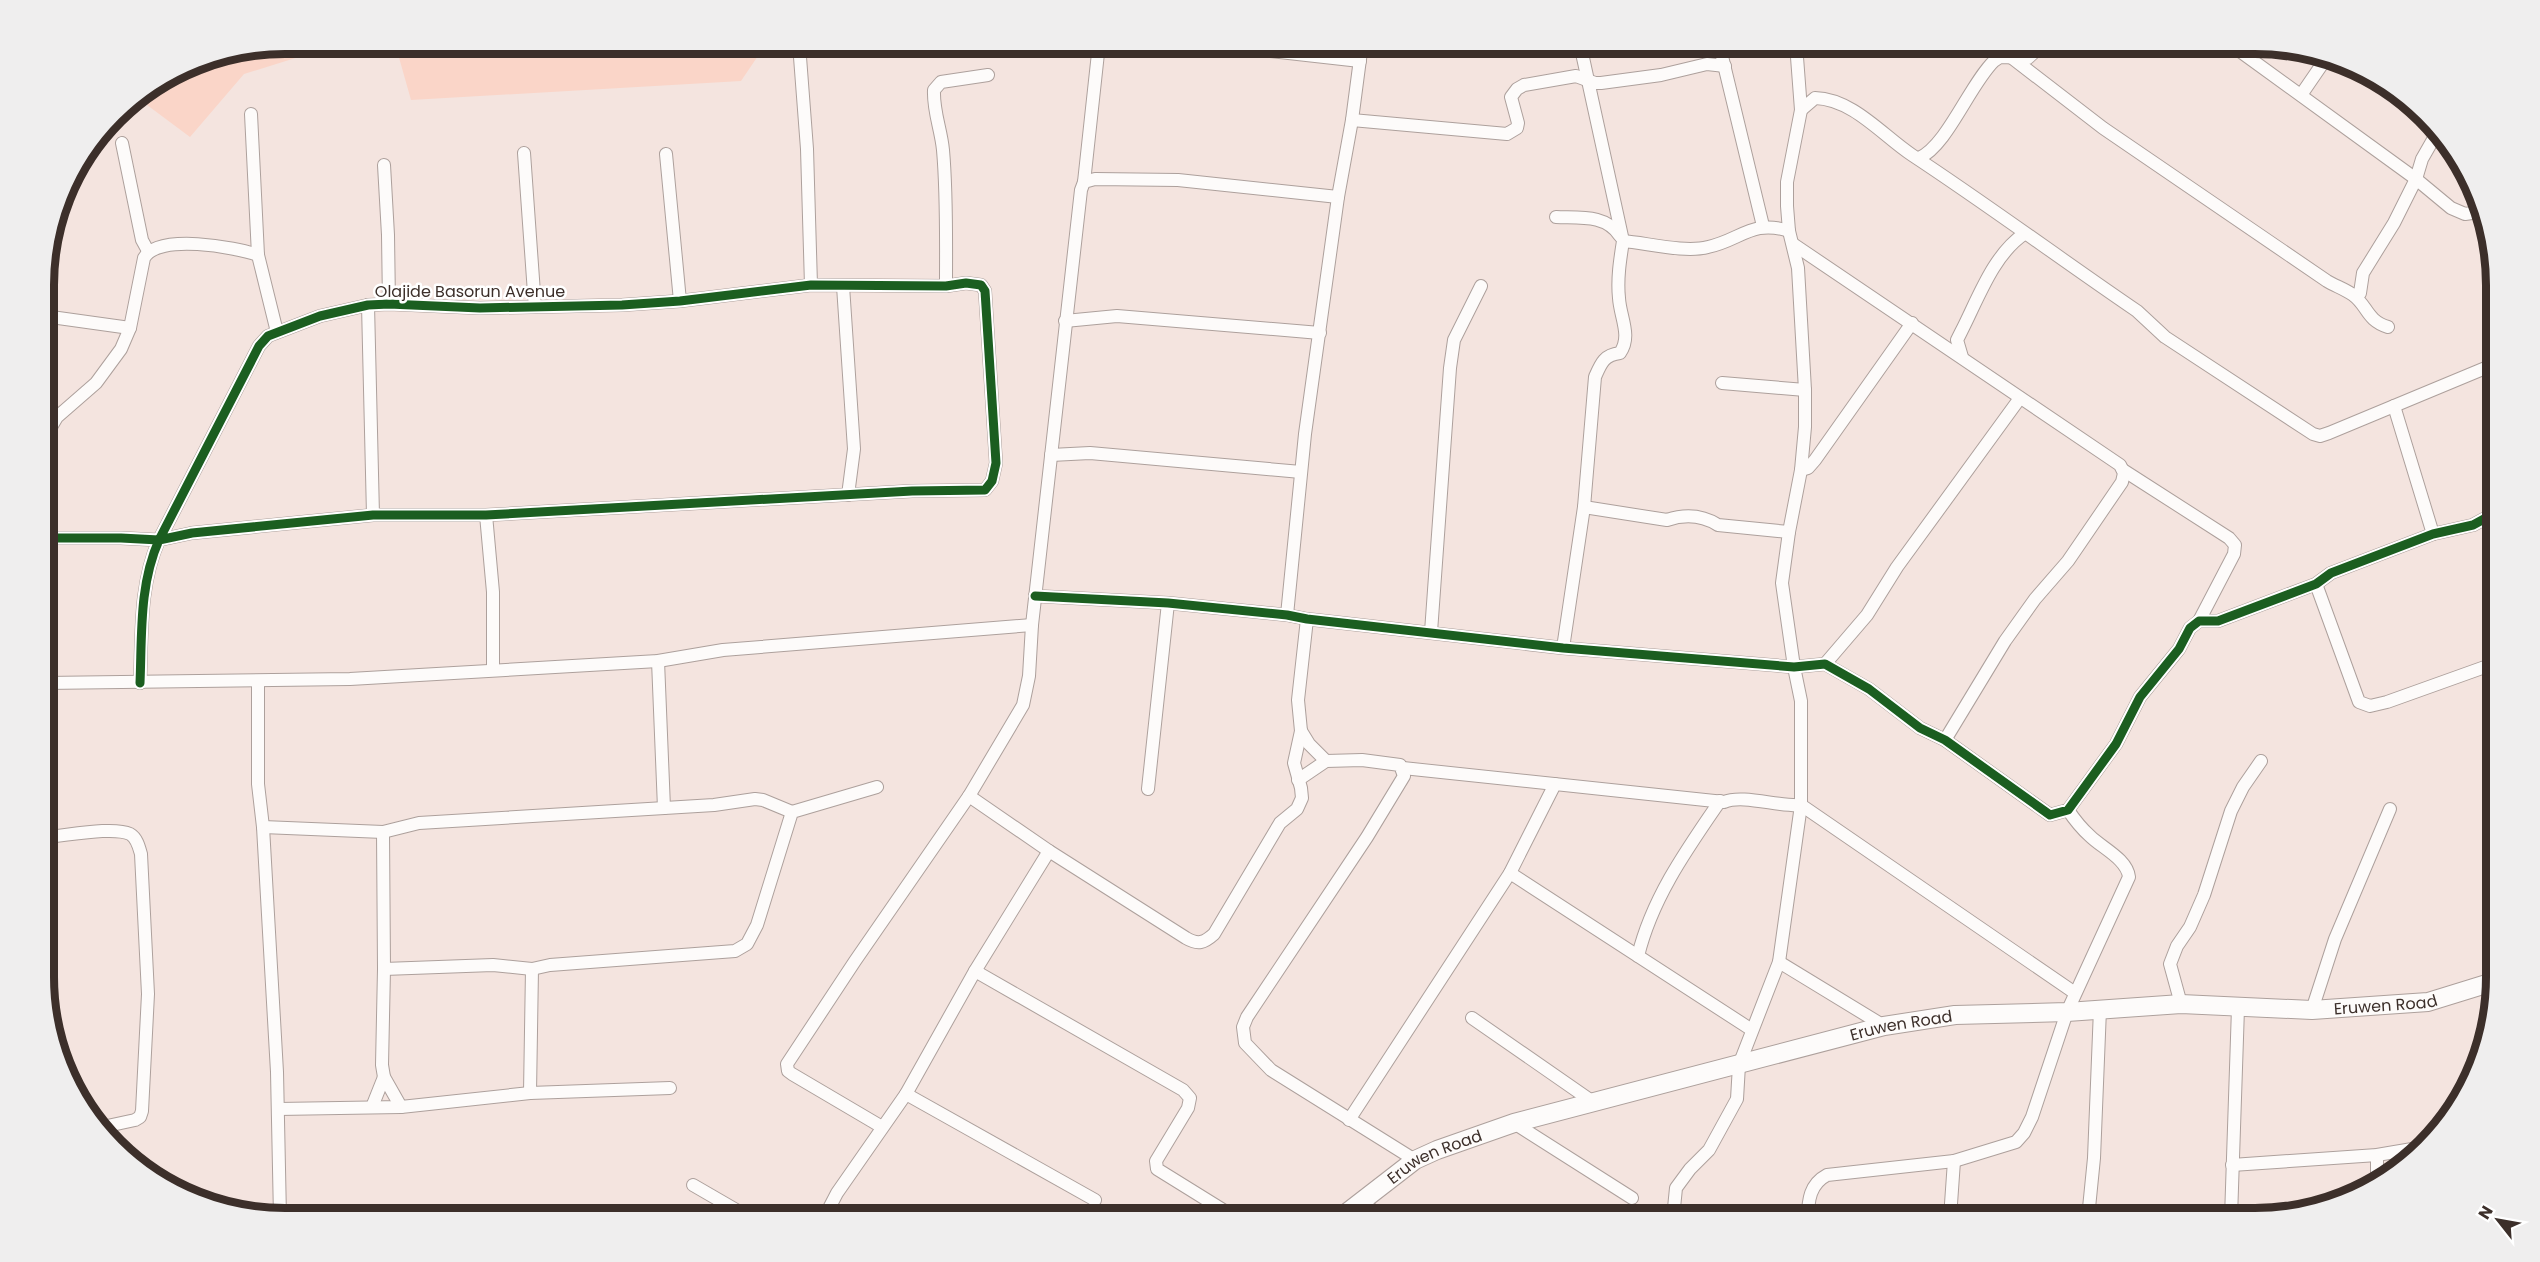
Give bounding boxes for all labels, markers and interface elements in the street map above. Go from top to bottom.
street label: Olajide Basorun Avenue [375,280,565,303]
street label: Eruwen Road [2333,988,2440,1020]
street label: Eruwen Road [1847,1004,1954,1046]
street label: Eruwen Road [1382,1124,1485,1189]
north arrow [2468,1190,2528,1250]
text: N [2473,1201,2499,1224]

